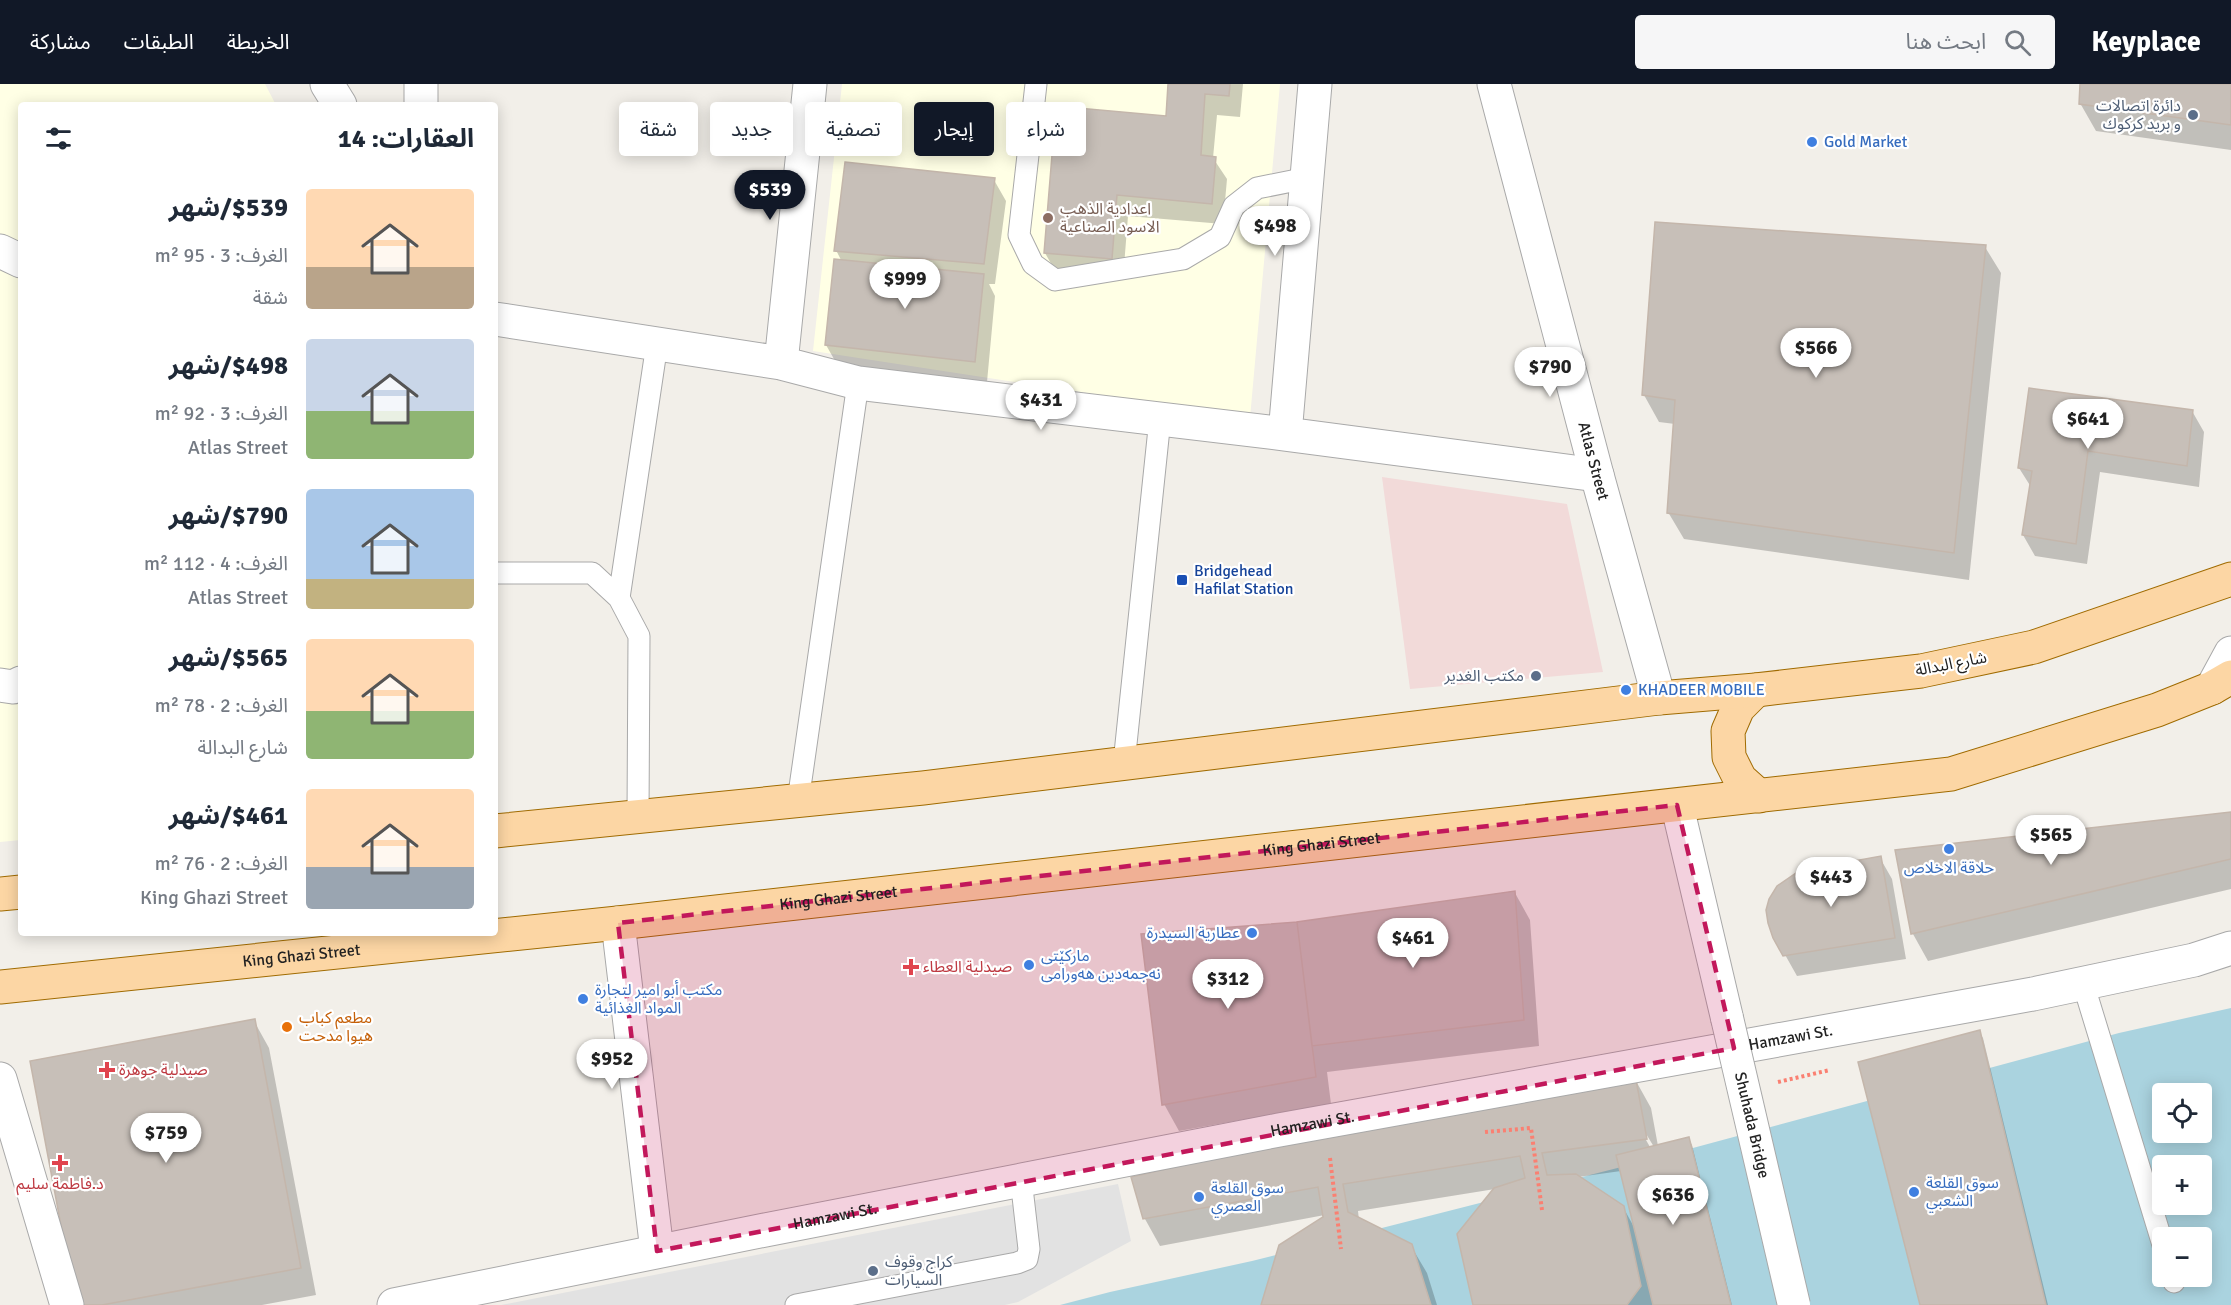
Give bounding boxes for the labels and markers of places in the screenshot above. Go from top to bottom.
place label: دائرة اتصالات و بريد كركوك [2096,96,2181,134]
marker: دائرة اتصالات و بريد كركوك [2186,108,2200,122]
place label: Gold Market [1824,132,1908,152]
marker: Gold Market [1805,135,1819,149]
pin: $539 [734,170,806,221]
place label: اعدادية الذهب الاسود الصناعية [1060,199,1159,237]
pin: $498 [1239,206,1311,257]
marker: اعدادية الذهب الاسود الصناعية [1041,211,1055,225]
pin: $999 [869,259,941,310]
pin: $566 [1780,328,1852,379]
pin: $790 [1514,347,1586,398]
pin: $431 [1005,380,1077,431]
pin: $641 [2052,399,2124,450]
place label: Bridgehead Hafilat Station [1194,561,1294,599]
marker: Bridgehead Hafilat Station [1175,573,1189,587]
place label: مكتب الغدير [1444,666,1524,686]
marker: مكتب الغدير [1529,669,1543,683]
place label: KHADEER MOBILE [1638,680,1765,700]
marker: KHADEER MOBILE [1619,683,1633,697]
pin: $565 [2015,815,2087,866]
marker: حلاقة الاخلاص [1942,842,1956,856]
pin: $443 [1795,857,1867,908]
place label: حلاقة الاخلاص [1904,858,1994,878]
pin: $461 [1377,918,1449,969]
place label: عطارية السيدرة [1147,923,1240,943]
marker: عطارية السيدرة [1245,926,1259,940]
place label: مارکێتی نەجمەدین هەورامی [1041,946,1161,984]
place label: صيدلية العطاء [923,957,1012,977]
marker: مارکێتی نەجمەدین هەورامی [1022,958,1036,972]
pin: $312 [1192,959,1264,1010]
marker: صيدلية العطاء [904,960,918,974]
place label: مكتب أبو امير لتجارة المواد الغذائية [595,980,722,1018]
marker: مكتب أبو امير لتجارة المواد الغذائية [576,992,590,1006]
place label: مطعم كباب هيوا مدحت [299,1008,373,1046]
marker: مطعم كباب هيوا مدحت [280,1020,294,1034]
pin: $952 [576,1039,648,1090]
place label: صيدلية جوهرة [119,1060,208,1080]
marker: صيدلية جوهرة [100,1063,114,1077]
pin: $759 [130,1113,202,1164]
marker: د.فاطمة سليم [51,1154,69,1172]
place label: سوق القلعة الشعبي [1926,1173,1999,1213]
place label: د.فاطمة سليم [16,1174,104,1196]
pin: $636 [1637,1175,1709,1226]
place label: سوق القلعة العصري [1211,1178,1284,1218]
marker: سوق القلعة الشعبي [1907,1185,1921,1199]
marker: سوق القلعة العصري [1192,1190,1206,1204]
place label: كراج وقوف السيارات [885,1252,953,1290]
marker: كراج وقوف السيارات [866,1264,880,1278]

